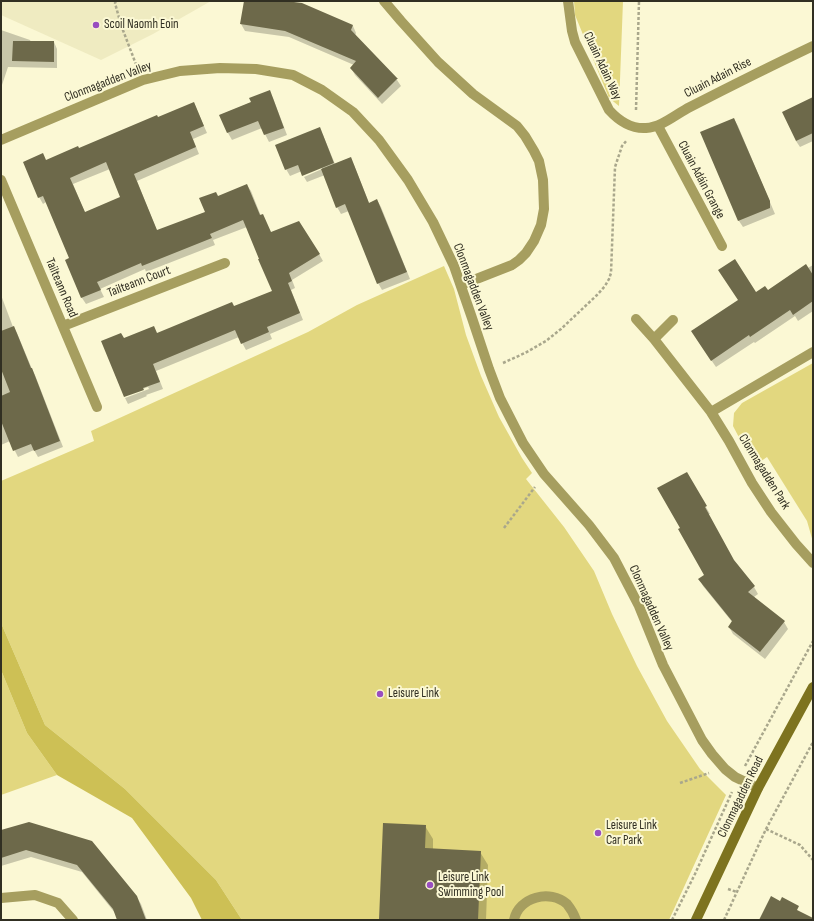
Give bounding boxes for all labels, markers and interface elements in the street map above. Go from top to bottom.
place label: Scoil Naomh Eoin [104,17,179,33]
marker: Scoil Naomh Eoin [91,20,101,30]
street label: Cluain Adain Way [579,30,625,102]
street label: Cluain Adain Rise [682,54,754,102]
street label: Clonmagadden Valley [62,58,154,106]
street label: Cluain Adáin Grange [674,138,728,222]
street label: Clonmagadden Valley [449,241,497,333]
street label: Tailteann Road [41,256,81,320]
street label: Tailteann Court [105,263,173,301]
street label: Clonmagadden Park [735,431,793,513]
street label: Clonmagadden Valley [625,563,677,653]
place label: Leisure Link [388,686,439,702]
marker: Leisure Link [375,689,385,699]
street label: Clonmagadden Road [715,754,767,840]
place label: Leisure Link Car Park [606,818,657,849]
marker: Leisure Link Car Park [593,828,603,838]
place label: Leisure Link Swimming Pool [438,870,504,901]
marker: Leisure Link Swimming Pool [425,880,435,890]

